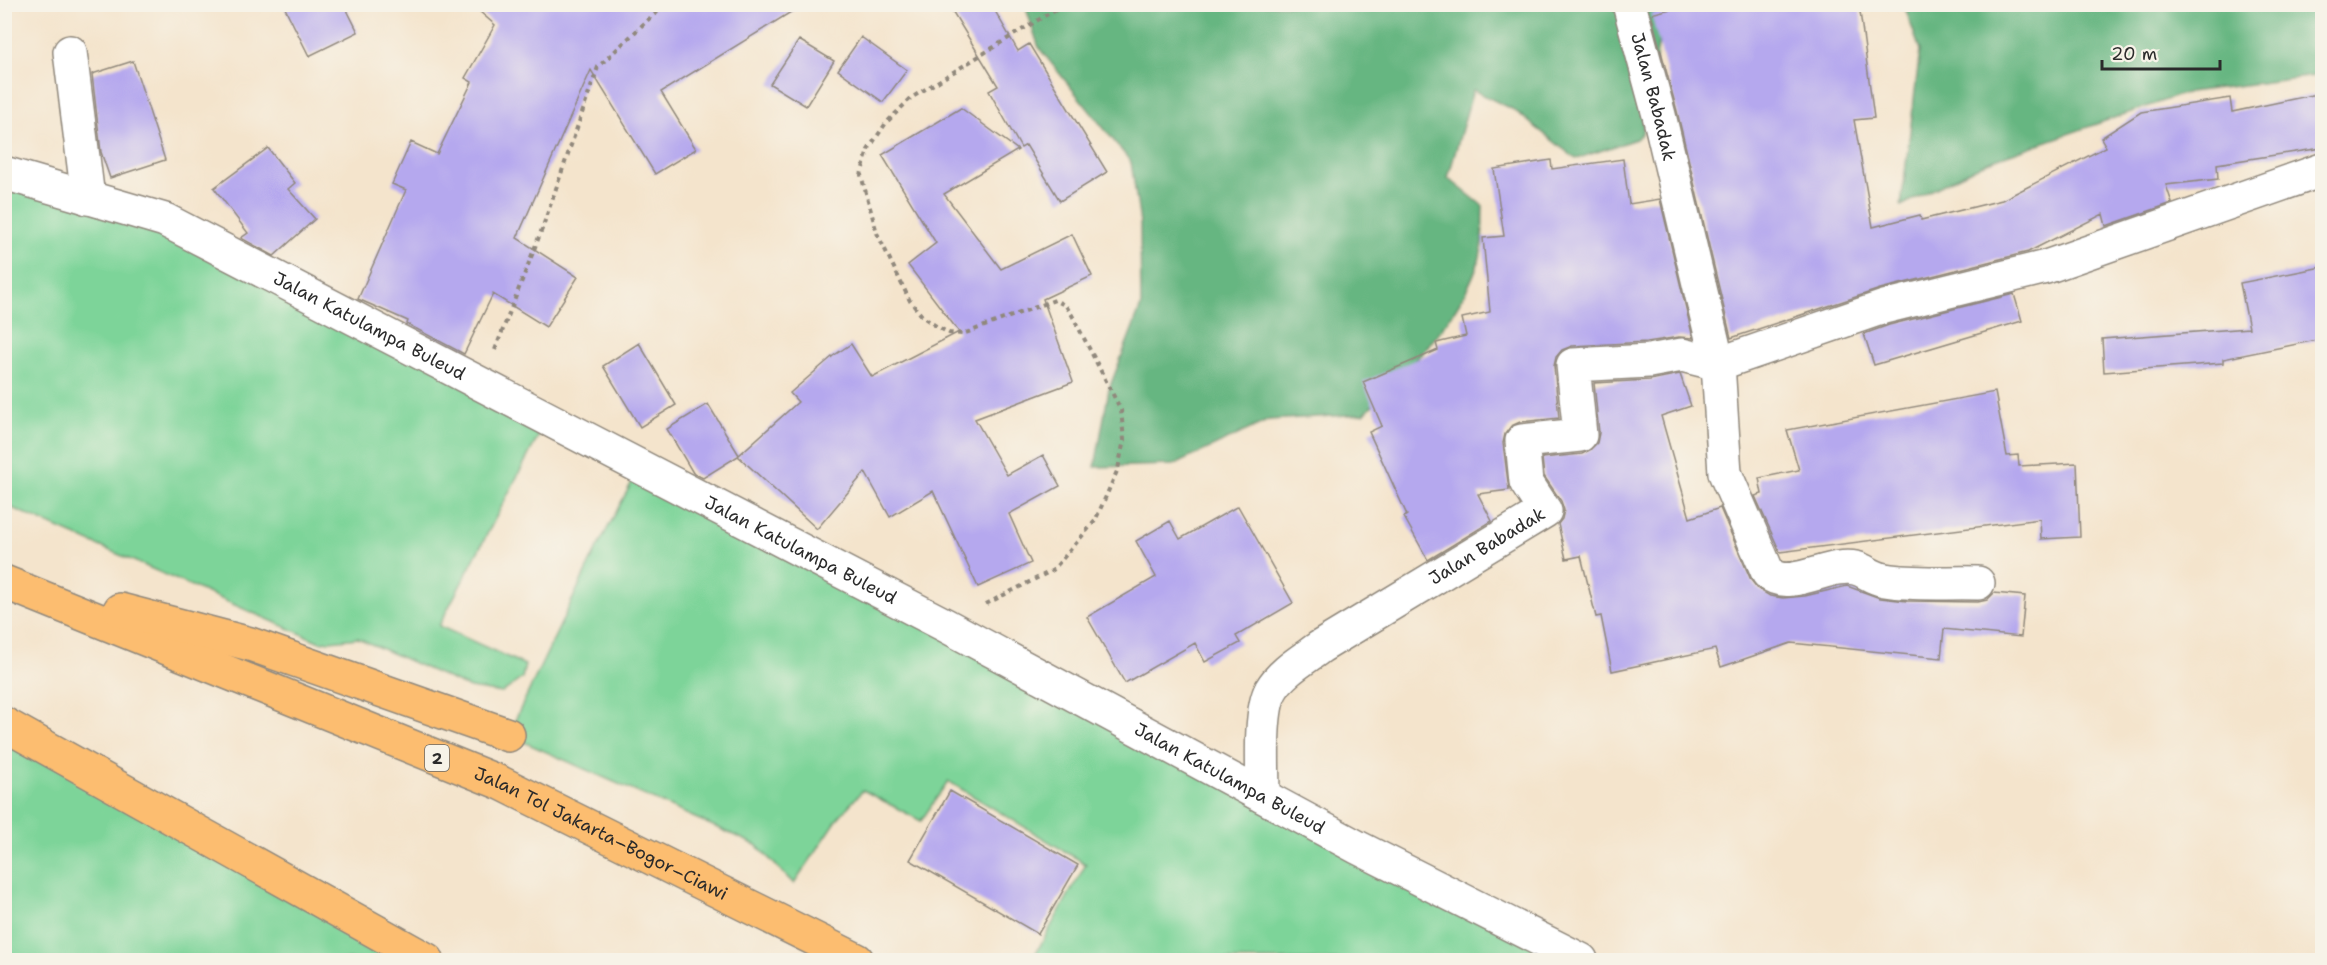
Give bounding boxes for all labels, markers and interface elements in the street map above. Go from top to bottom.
street label: Jalan Babadak [1625,30,1681,163]
scale bar [2102,33,2220,71]
text: 20 m [2111,42,2157,66]
street label: Jalan Katulampa Buleud [269,266,470,386]
street label: Jalan Katulampa Buleud [700,490,901,610]
street label: Jalan Babadak [1425,502,1550,590]
street label: Jalan Katulampa Buleud [1130,717,1329,840]
road number: 2 [425,745,449,771]
street label: Jalan Tol Jakarta–Bogor–Ciawi [470,761,732,906]

